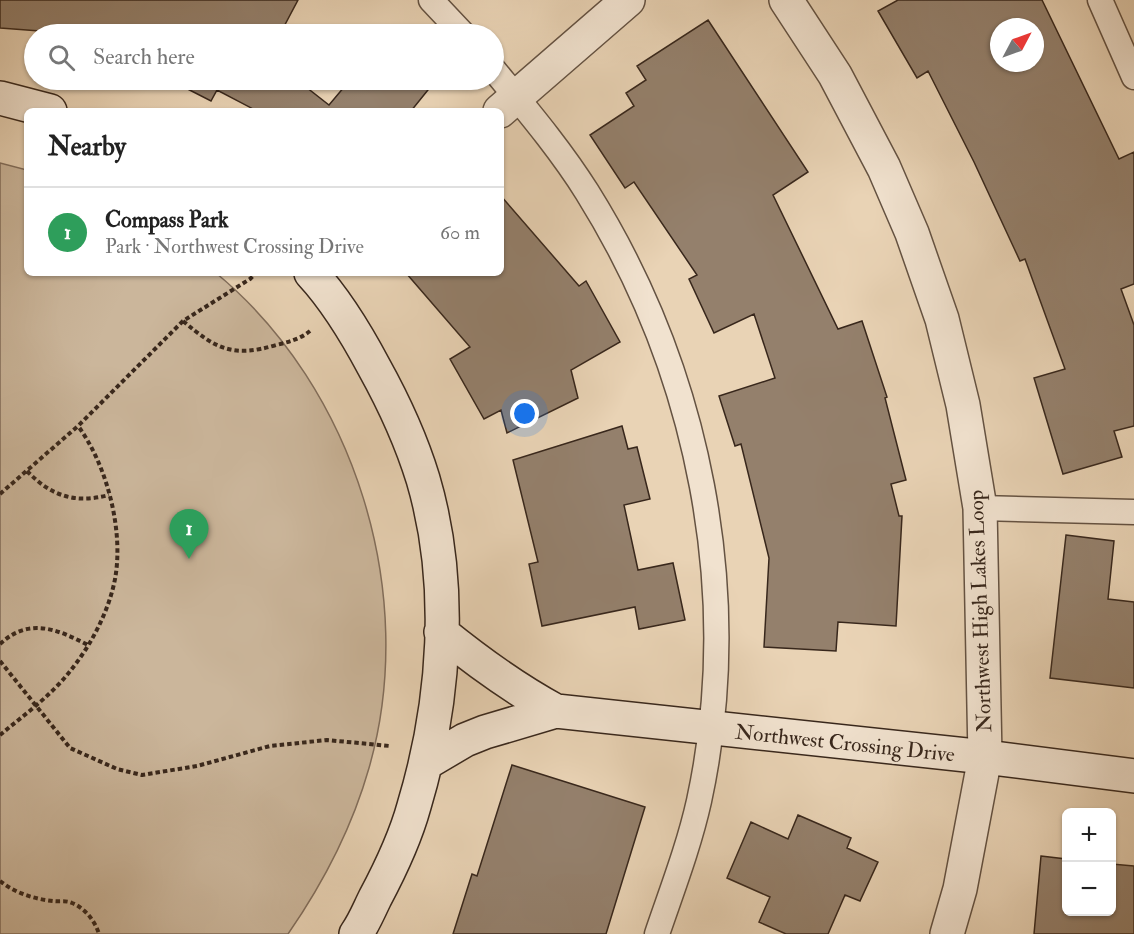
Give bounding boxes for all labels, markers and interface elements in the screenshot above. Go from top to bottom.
north arrow [990,18,1044,72]
search box [24,24,504,90]
icon: search [45,41,78,74]
text: Search here [93,43,195,71]
text: Nearby [48,131,126,163]
text: Compass Park [105,206,229,234]
text: 1 [64,220,71,245]
text: 60 m [440,220,480,245]
text: Park · Northwest Crossing Drive [105,234,364,259]
your location [510,399,539,428]
street label: Northwest High Lakes Loop [963,489,998,733]
pin: 1 [170,510,208,559]
street label: Northwest Crossing Drive [734,719,956,768]
map controls [1062,808,1116,916]
button: + [1062,808,1116,862]
button: − [1062,862,1116,916]

